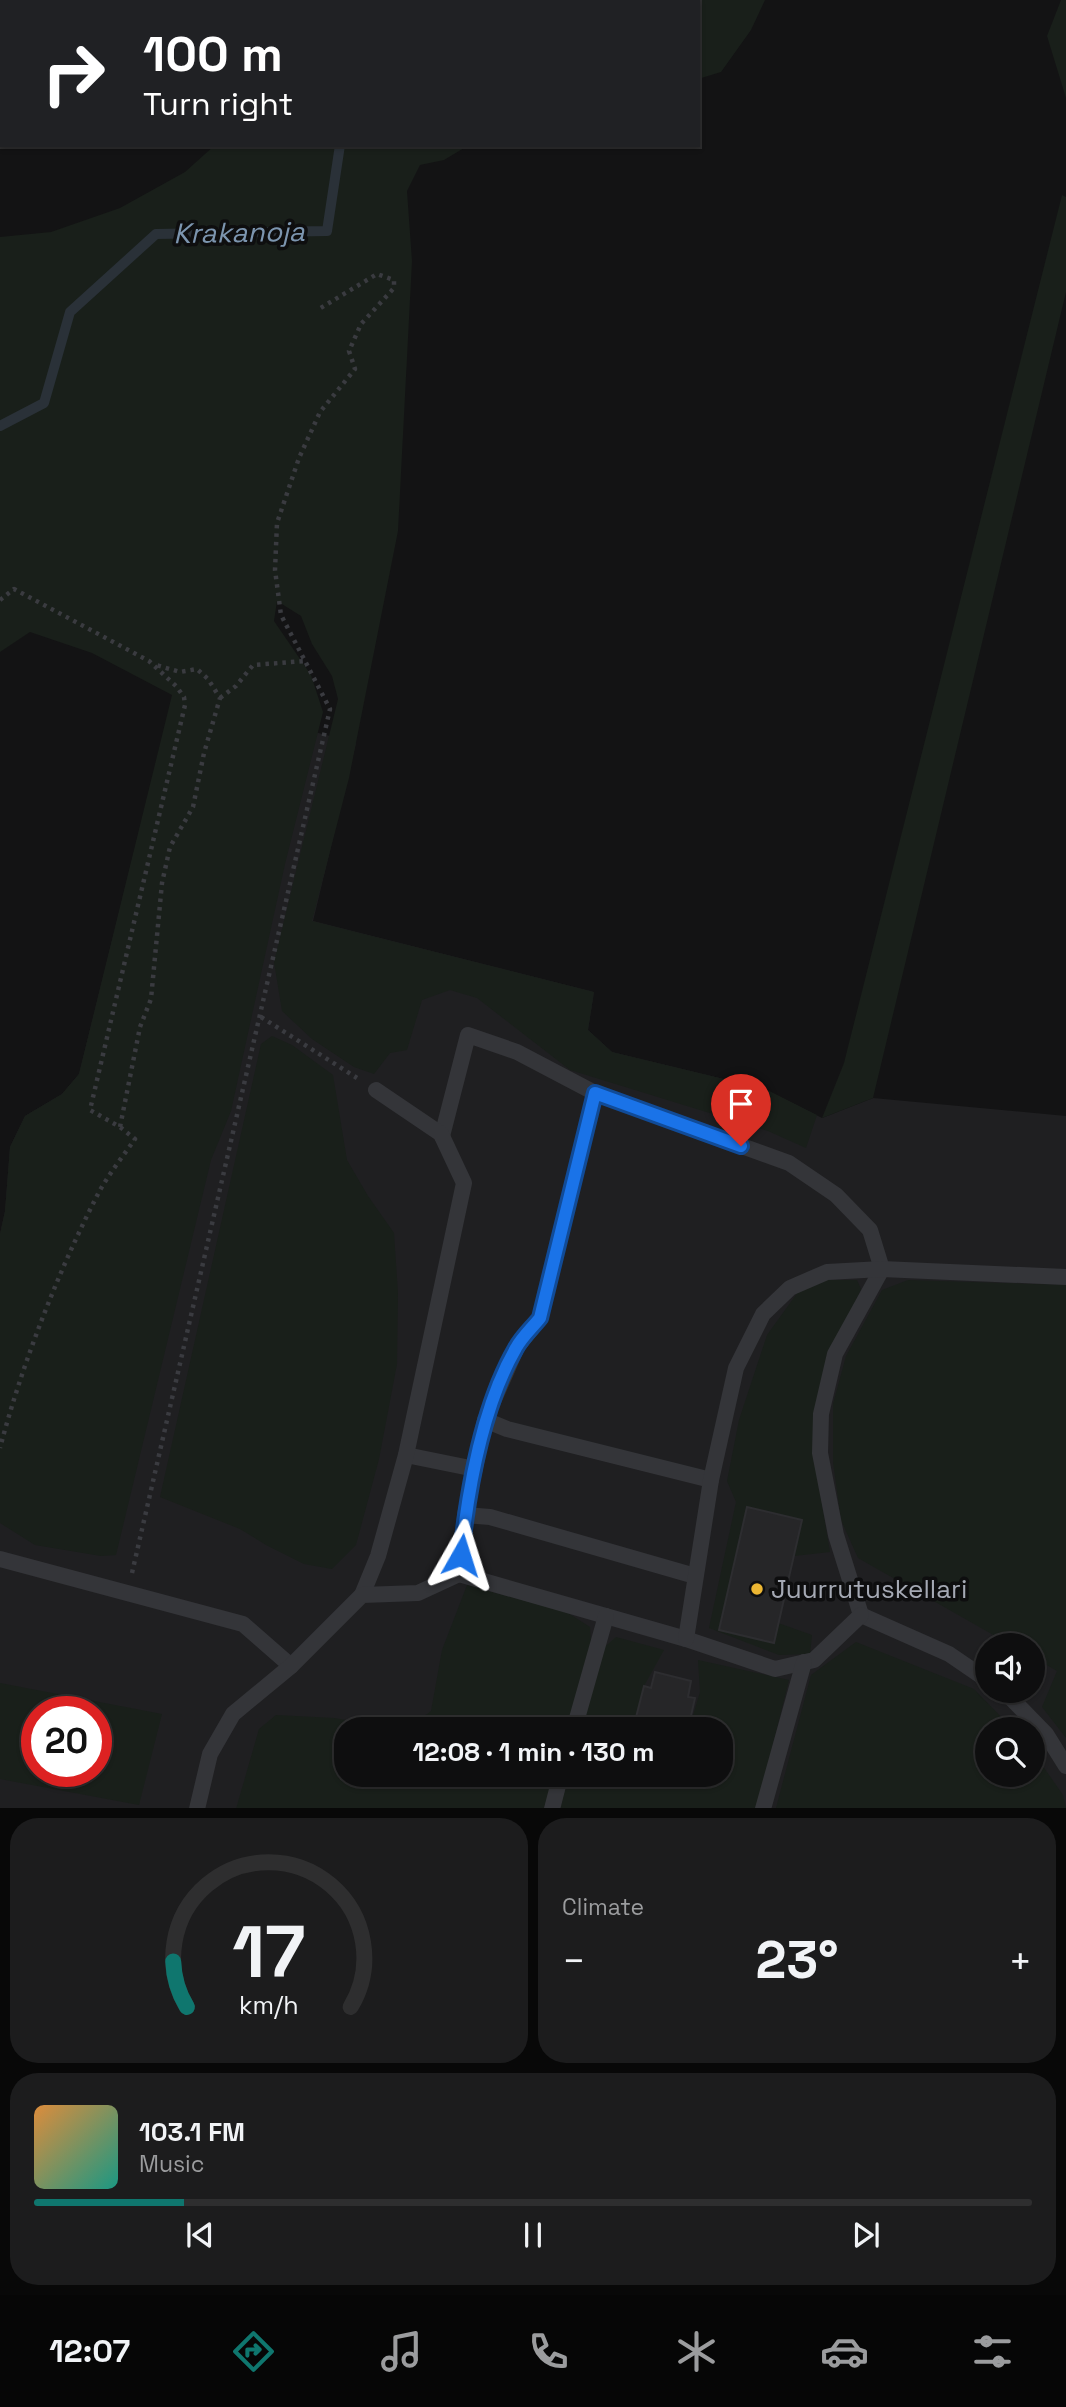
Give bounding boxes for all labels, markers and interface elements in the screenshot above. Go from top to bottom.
text: 100 m [143,23,283,85]
icon: right [28,28,119,119]
text: Turn right [143,84,293,124]
water label: Krakanoja [173,213,306,251]
pin [711,1074,771,1146]
icon: arrive [722,1085,760,1123]
position arrow [424,1518,498,1592]
place label: Juurrutuskellari [771,1572,967,1606]
marker: Juurrutuskellari [749,1581,765,1597]
map controls [975,1633,1045,1787]
button: sound [975,1633,1045,1703]
speed limit sign: 20 [21,1696,112,1787]
button: search [975,1717,1045,1787]
text: 12:08 · 1 min · 130 m [413,1735,654,1769]
text: Climate [562,1892,644,1922]
text: 17 [232,1905,306,1998]
text: 23° [756,1927,839,1993]
text: − [562,1937,586,1985]
text: + [1008,1937,1032,1985]
text: km/h [239,1988,299,2020]
text: 103.1 FM [139,2115,245,2149]
text: Music [139,2149,204,2179]
icon: previous [181,2216,219,2254]
icon: pause [514,2216,552,2254]
icon: next [847,2216,885,2254]
icon: directions [229,2327,278,2376]
icon: music [377,2327,426,2376]
icon: phone [524,2327,573,2376]
icon: climate [672,2327,721,2376]
icon: car [820,2327,869,2376]
icon: filters [968,2327,1017,2376]
text: 12:07 [49,2331,130,2371]

